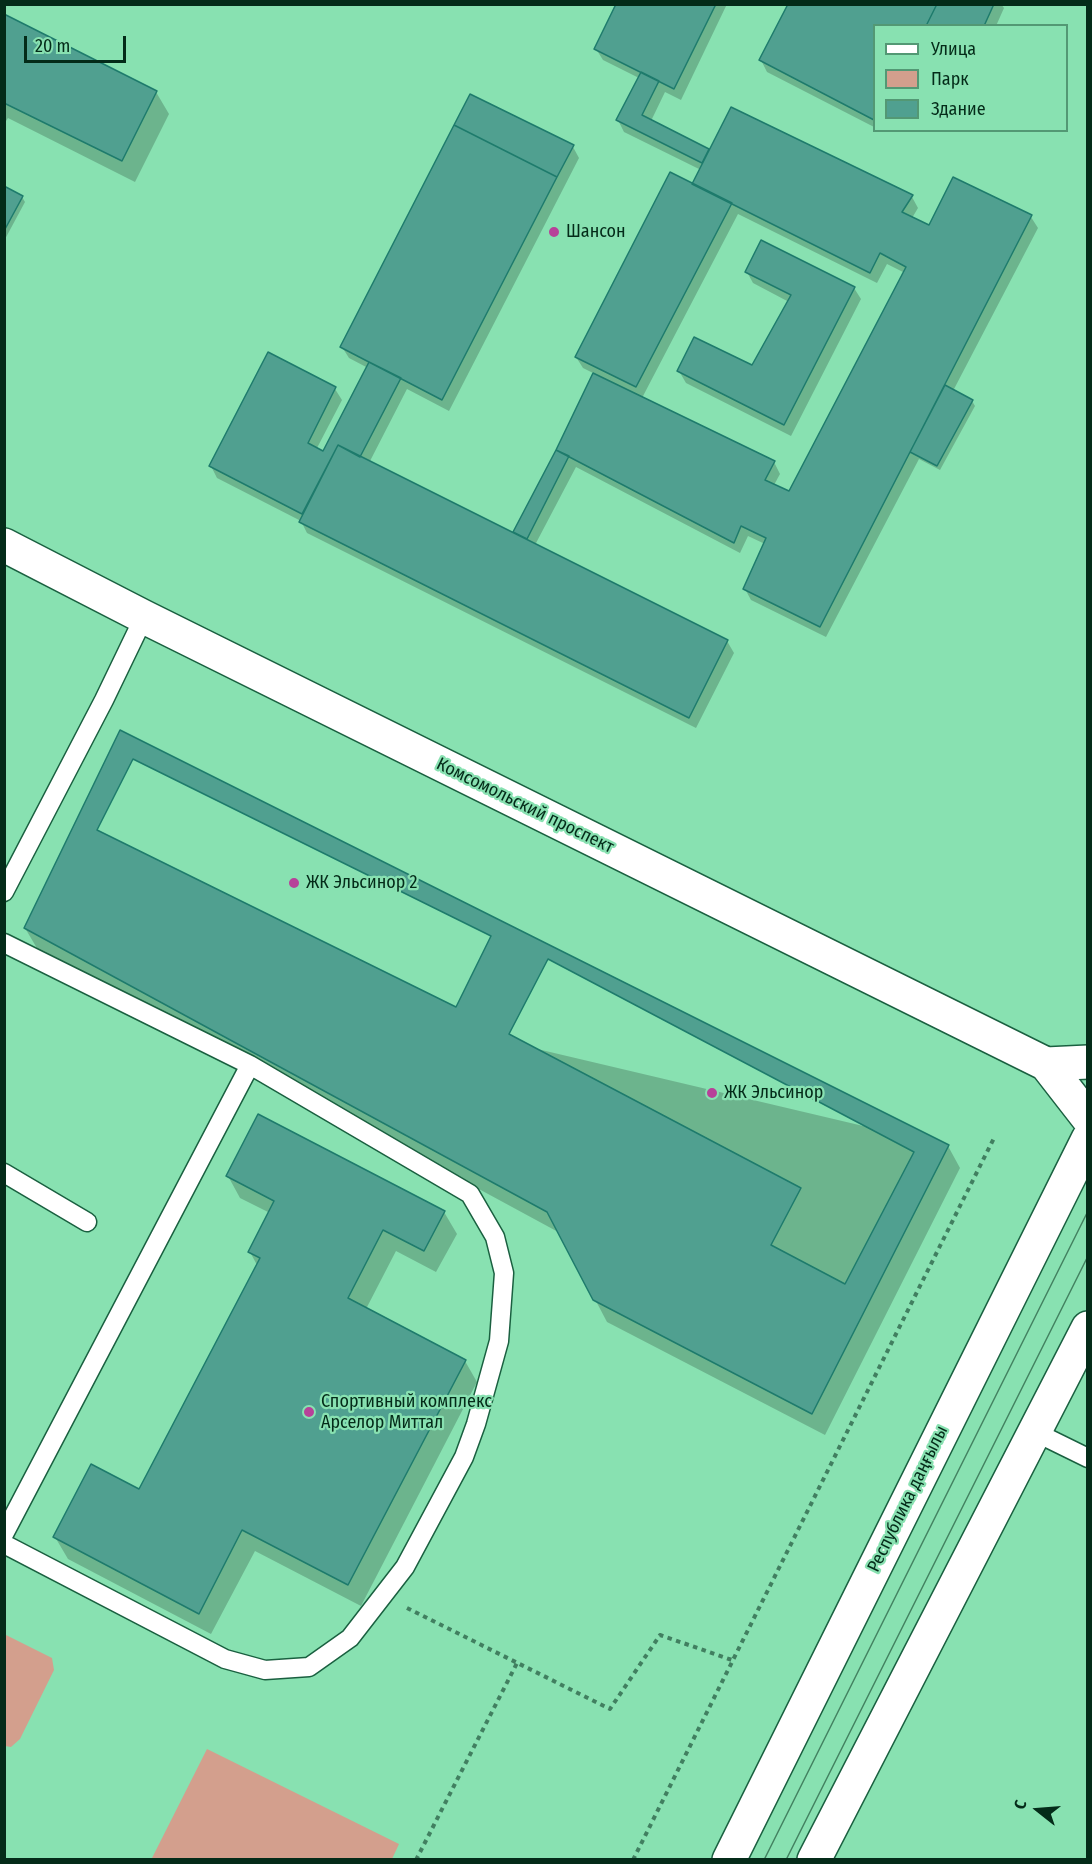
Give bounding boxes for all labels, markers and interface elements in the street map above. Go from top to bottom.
scale bar [27,24,129,62]
legend [873,24,1068,132]
text: 20 m [35,35,70,57]
text: Улица [931,38,976,60]
text: Парк [931,68,969,90]
text: Здание [931,98,986,120]
place label: Шансон [566,221,626,243]
marker: Шансон [547,225,561,239]
street label: Комсомольский проспект [433,754,617,858]
place label: ЖК Эльсинор 2 [306,872,417,894]
marker: ЖК Эльсинор 2 [287,876,301,890]
place label: ЖК Эльсинор [724,1082,823,1104]
marker: ЖК Эльсинор [705,1086,719,1100]
place label: Спортивный комплекс Арселор Миттал [321,1391,492,1434]
marker: Спортивный комплекс Арселор Миттал [302,1405,316,1419]
street label: Республика даңғылы [863,1422,953,1576]
north arrow [1008,1780,1068,1840]
text: С [1010,1798,1031,1811]

